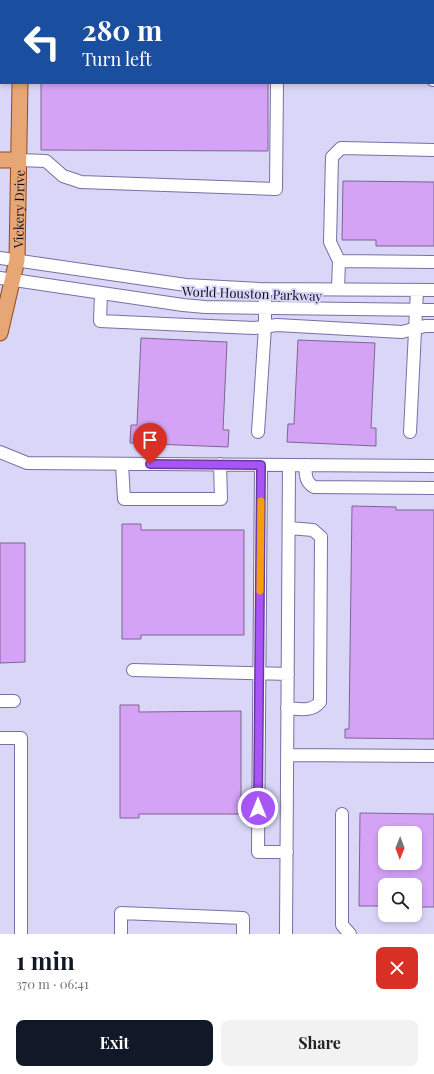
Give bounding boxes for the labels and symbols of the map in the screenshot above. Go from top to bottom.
street label: Vickery Drive [9,169,27,249]
street label: World Houston Parkway [181,282,323,304]
pin [133,423,167,464]
position arrow [237,787,279,829]
north arrow [378,826,422,870]

